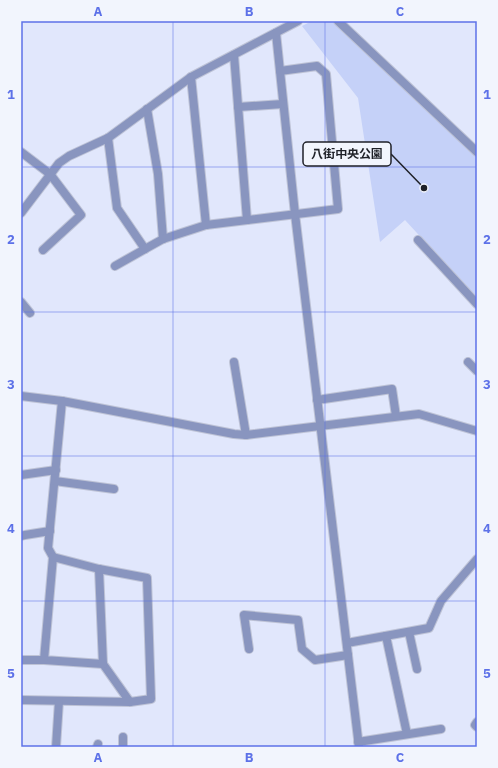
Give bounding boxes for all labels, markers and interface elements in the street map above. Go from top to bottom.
text: A [94,3,103,20]
text: B [245,3,254,20]
text: C [396,3,405,20]
text: 1 [7,86,15,103]
text: 1 [483,86,491,103]
callout: 八街中央公園 [303,142,391,166]
text: 八街中央公園 [311,146,383,161]
text: 2 [7,231,15,248]
text: 2 [483,231,491,248]
text: 3 [7,376,15,393]
text: 3 [483,376,491,393]
text: 4 [7,520,15,537]
text: 4 [483,520,491,537]
text: 5 [7,665,15,682]
text: 5 [483,665,491,682]
text: A [94,749,103,766]
text: B [245,749,254,766]
text: C [396,749,405,766]

